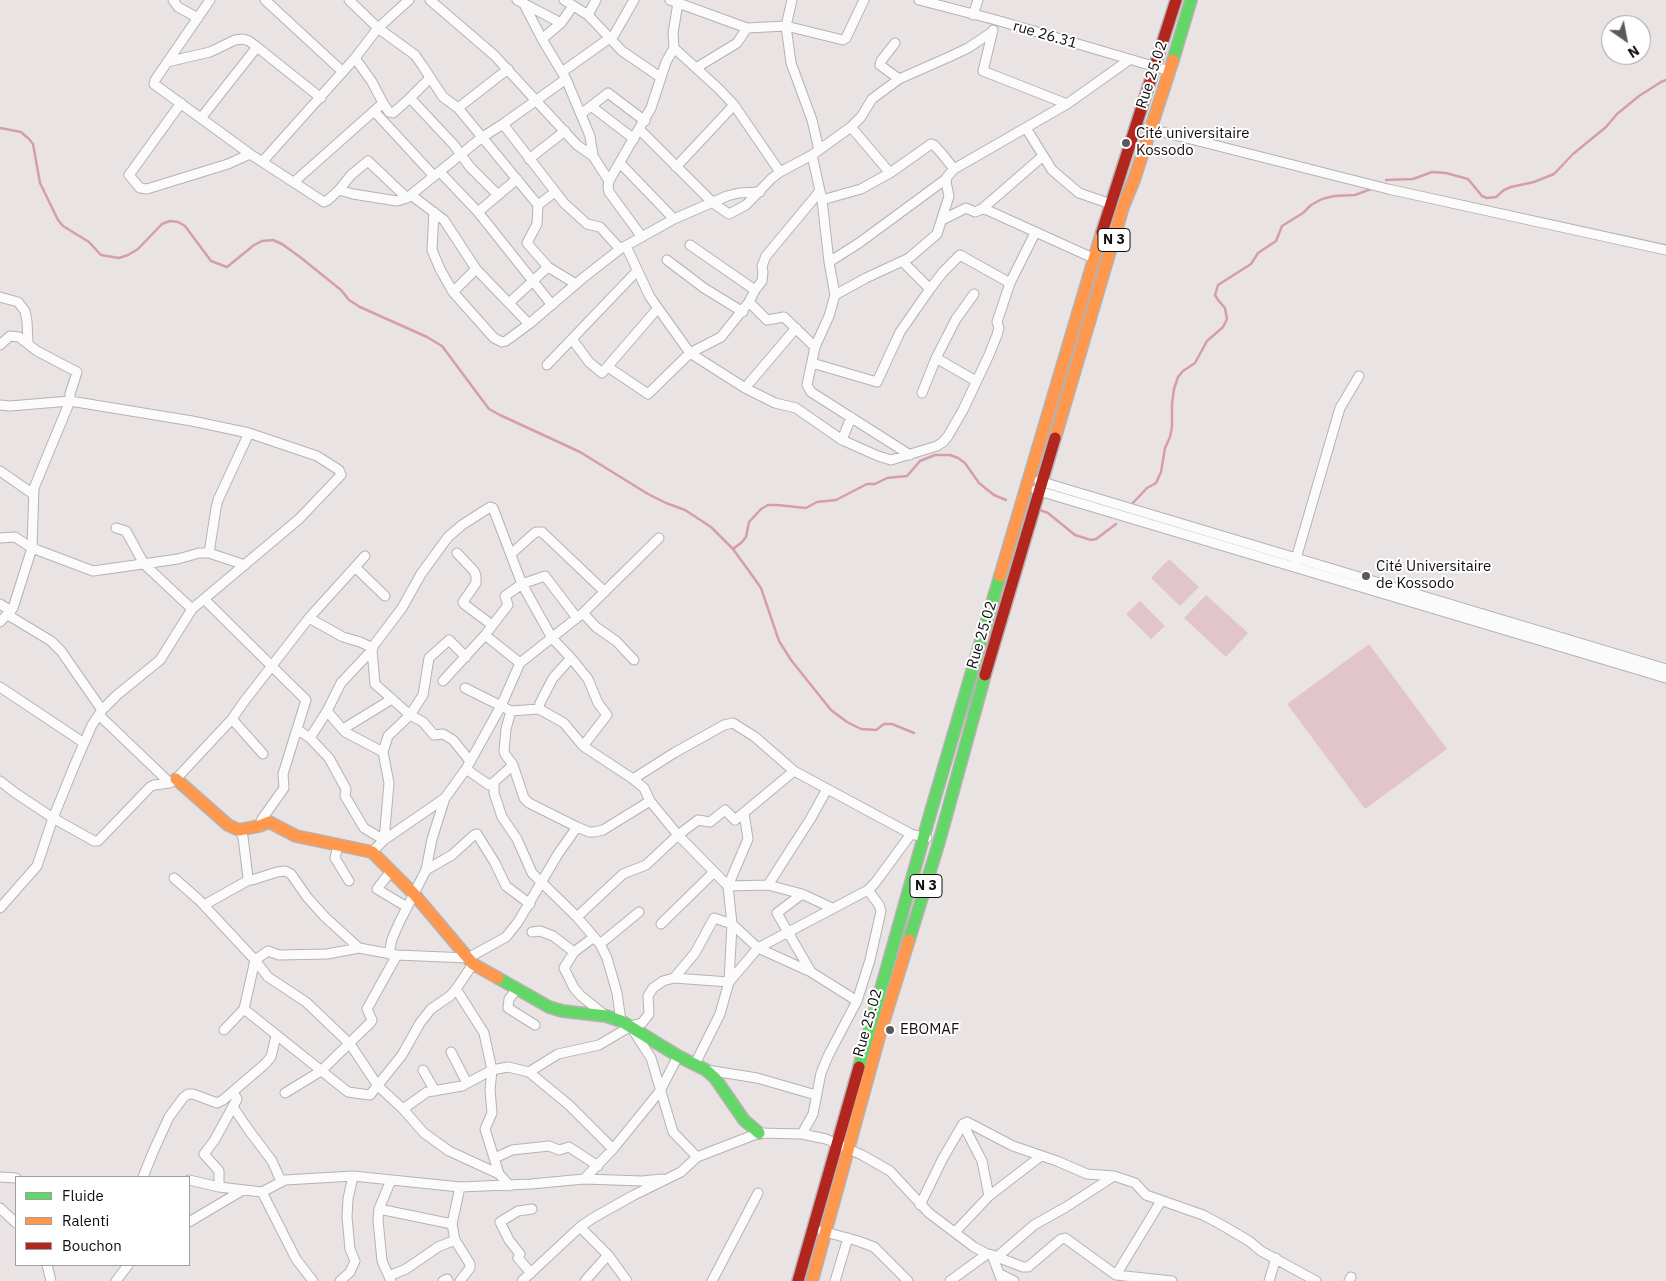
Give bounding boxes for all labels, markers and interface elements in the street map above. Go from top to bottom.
north arrow [1601,15,1651,65]
street label: rue 26.31 [1011,17,1079,53]
street label: Rue 25.02 [1133,39,1171,111]
text: N [1624,41,1643,62]
place label: Cité universitaire Kossodo [1136,125,1250,160]
marker: Cité universitaire Kossodo [1120,137,1132,149]
road number: N 3 [1098,228,1130,252]
place label: Cité Universitaire de Kossodo [1376,558,1491,593]
marker: Cité Universitaire de Kossodo [1360,570,1372,582]
street label: Rue 25.02 [963,599,1001,671]
road number: N 3 [910,874,942,898]
street label: Rue 25.02 [850,987,886,1059]
place label: EBOMAF [900,1021,959,1039]
marker: EBOMAF [884,1024,896,1036]
legend [15,1176,190,1266]
text: Fluide [62,1186,104,1205]
text: Ralenti [62,1211,109,1230]
text: Bouchon [62,1236,122,1255]

